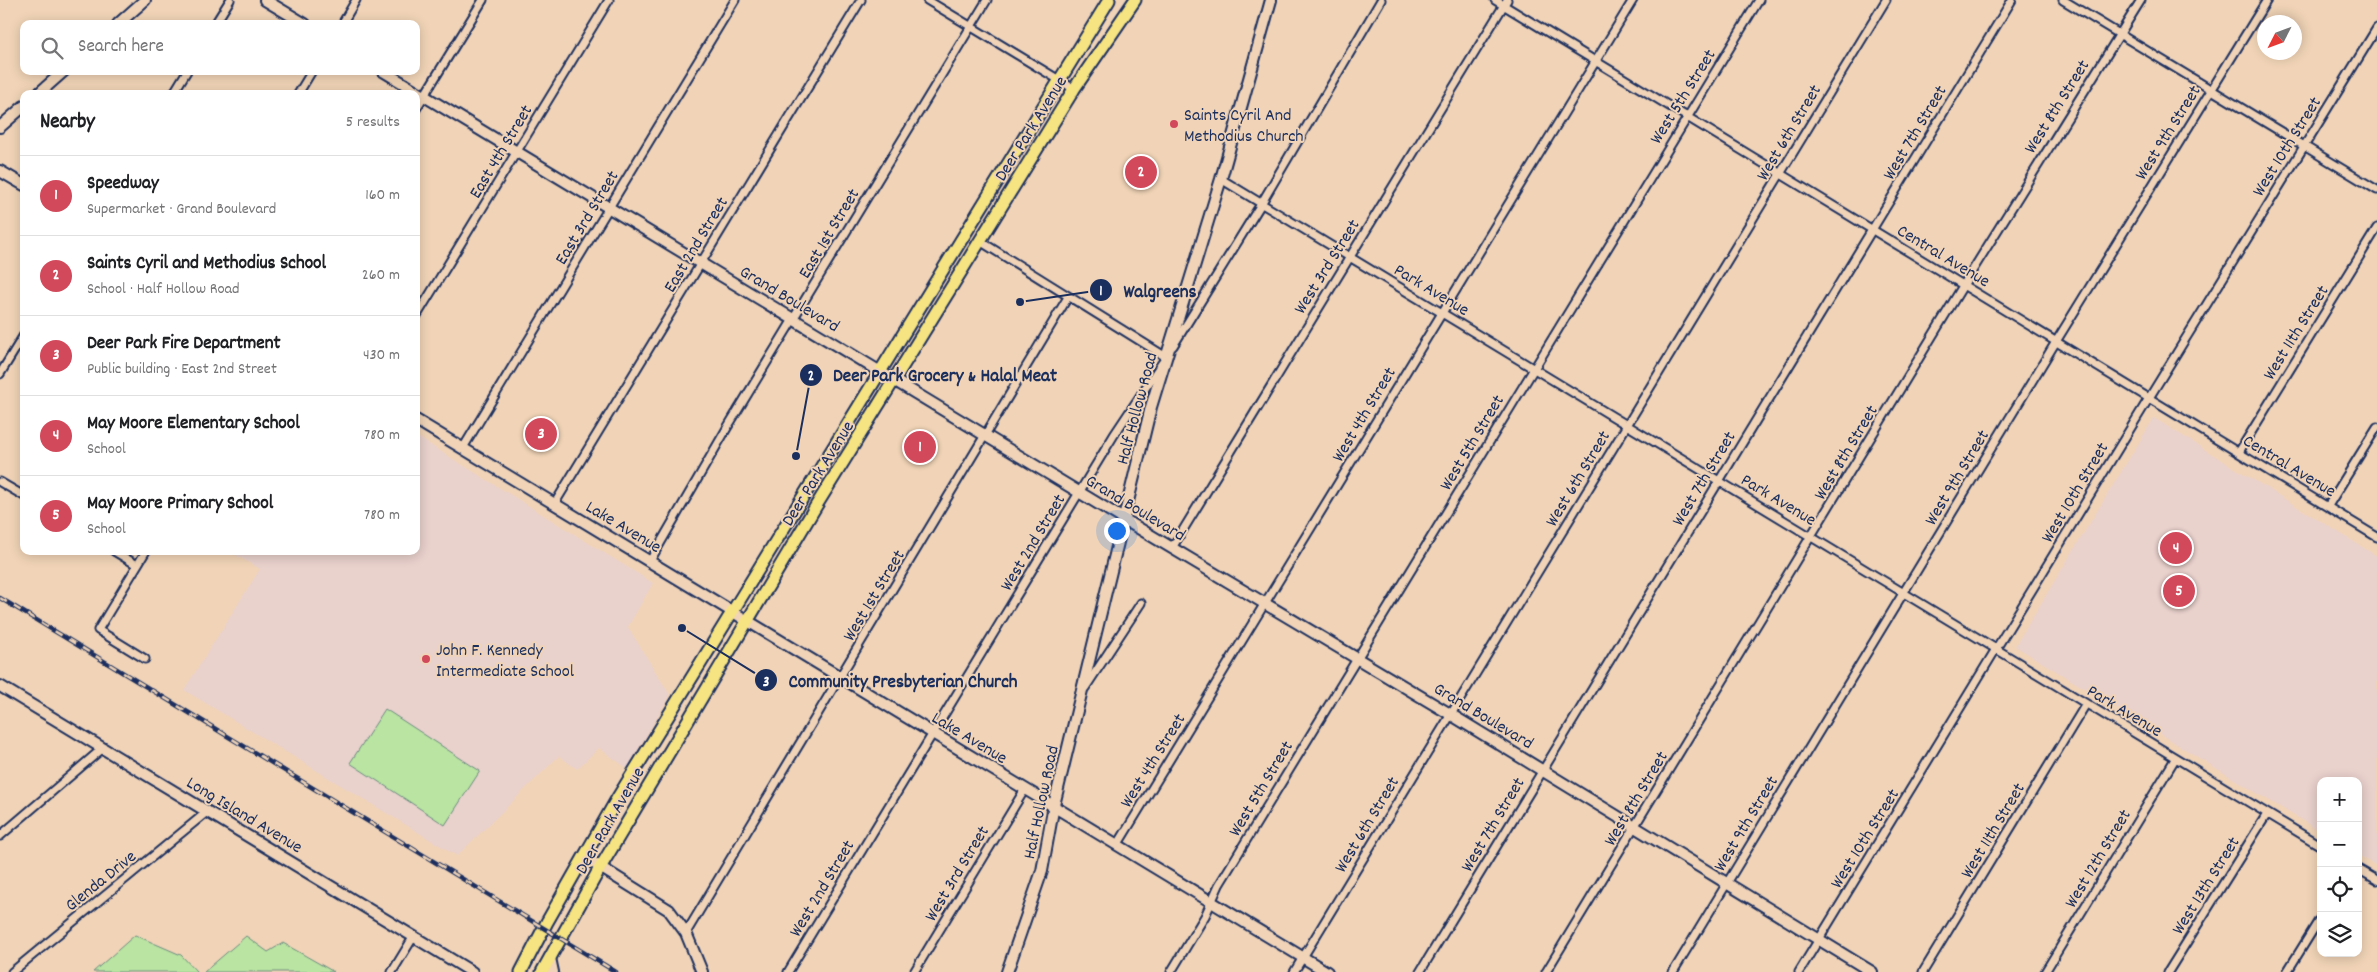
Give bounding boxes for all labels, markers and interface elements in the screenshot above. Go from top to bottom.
north arrow [2257,15,2302,60]
search box [20,20,420,75]
icon: search [38,34,66,62]
text: Search here [78,34,164,61]
street label: West 5th Street [1645,45,1723,150]
street label: West 8th Street [2019,55,2097,159]
street label: Deer Park Avenue [990,72,1075,187]
street label: West 6th Street [1752,80,1829,186]
street label: West 7th Street [1878,81,1954,185]
street label: West 9th Street [2130,81,2208,186]
street label: West 10th Street [2248,92,2329,202]
street label: East 4th Street [464,100,540,204]
place label: Saints Cyril And Methodius Church [1184,104,1304,150]
text: Nearby [40,108,95,138]
text: 5 results [346,111,400,134]
marker: Saints Cyril And Methodius Church [1168,118,1180,130]
pin: 2 [1125,153,1157,191]
street label: East 3rd Street [550,166,626,270]
text: Speedway [87,171,159,198]
text: 1 [54,184,58,207]
text: 160 m [365,184,400,207]
street label: East 1st Street [793,184,867,284]
street label: East 2nd Street [659,193,736,298]
text: Supermarket · Grand Boulevard [87,198,276,221]
street label: West 3rd Street [1289,215,1367,320]
street label: Central Avenue [1891,220,1994,295]
text: Saints Cyril and Methodius School [87,251,326,278]
street label: Park Avenue [1388,259,1473,324]
street label: Grand Boulevard [734,260,843,340]
text: 2 [53,264,60,287]
text: 260 m [362,264,400,287]
callout: Walgreens [1088,273,1206,307]
text: School · Half Hollow Road [87,278,240,301]
text: Walgreens [1123,280,1197,307]
text: 1 [1099,281,1103,303]
street label: West 11th Street [2258,281,2336,385]
text: Deer Park Fire Department [87,331,280,358]
text: 3 [52,344,60,367]
text: 430 m [363,344,400,367]
street label: Half Hollow Road [1111,350,1165,468]
text: Public building · East 2nd Street [87,358,277,381]
callout: Deer Park Grocery & Halal Meat [798,358,1067,392]
street label: West 4th Street [1327,363,1404,468]
text: Deer Park Grocery & Halal Meat [833,364,1057,391]
text: 2 [808,366,814,388]
street label: West 5th Street [1435,390,1512,496]
street label: West 8th Street [1809,401,1885,505]
text: May Moore Elementary School [87,411,300,438]
pin: 3 [525,415,557,453]
street label: Deer Park Avenue [777,417,862,532]
text: 4 [53,424,59,447]
text: 780 m [364,424,400,447]
street label: West 9th Street [1920,425,1997,531]
street label: West 6th Street [1541,426,1618,532]
street label: West 7th Street [1667,427,1743,531]
pin: 1 [904,428,936,466]
street label: Central Avenue [2237,430,2340,505]
text: School [87,438,126,461]
street label: West 10th Street [2036,438,2116,548]
street label: Grand Boulevard [1080,469,1189,549]
street label: Park Avenue [1735,469,1820,534]
street label: West 2nd Street [995,490,1073,596]
text: May Moore Primary School [87,491,273,518]
street label: Lake Avenue [580,496,665,561]
text: 5 [52,504,60,527]
text: 780 m [364,504,400,527]
text: School [87,518,126,541]
your location [1104,518,1130,544]
pin: 4 [2160,529,2192,567]
street label: West 1st Street [838,546,912,647]
pin: 5 [2163,572,2195,610]
place label: John F. Kennedy Intermediate School [436,639,575,685]
marker: John F. Kennedy Intermediate School [420,653,432,665]
callout: Community Presbyterian Church [753,663,1027,697]
text: Community Presbyterian Church [788,670,1018,697]
text: 3 [763,672,770,694]
street label: Grand Boulevard [1428,677,1537,757]
street label: Park Avenue [2081,680,2166,745]
street label: Lake Avenue [926,707,1011,772]
street label: West 4th Street [1115,709,1193,813]
street label: West 5th Street [1224,736,1301,842]
street label: Half Hollow Road [1018,743,1067,862]
street label: West 8th Street [1599,747,1675,851]
street label: Deer Park Avenue [570,763,652,879]
street label: West 9th Street [1709,771,1786,877]
street label: Long Island Avenue [181,772,307,861]
street label: West 6th Street [1330,772,1407,878]
street label: West 7th Street [1456,773,1532,877]
map controls [2317,777,2362,957]
button: + [2317,777,2362,822]
street label: West 11th Street [1956,779,2033,884]
street label: West 10th Street [1826,784,1907,894]
street label: West 12th Street [2060,805,2139,913]
street label: West 3rd Street [920,821,997,927]
button: − [2317,822,2362,867]
street label: West 13th Street [2167,832,2247,940]
street label: West 2nd Street [784,836,862,942]
street label: Glenda Drive [61,845,143,919]
button: locate [2317,867,2362,912]
button: layers [2317,912,2362,957]

